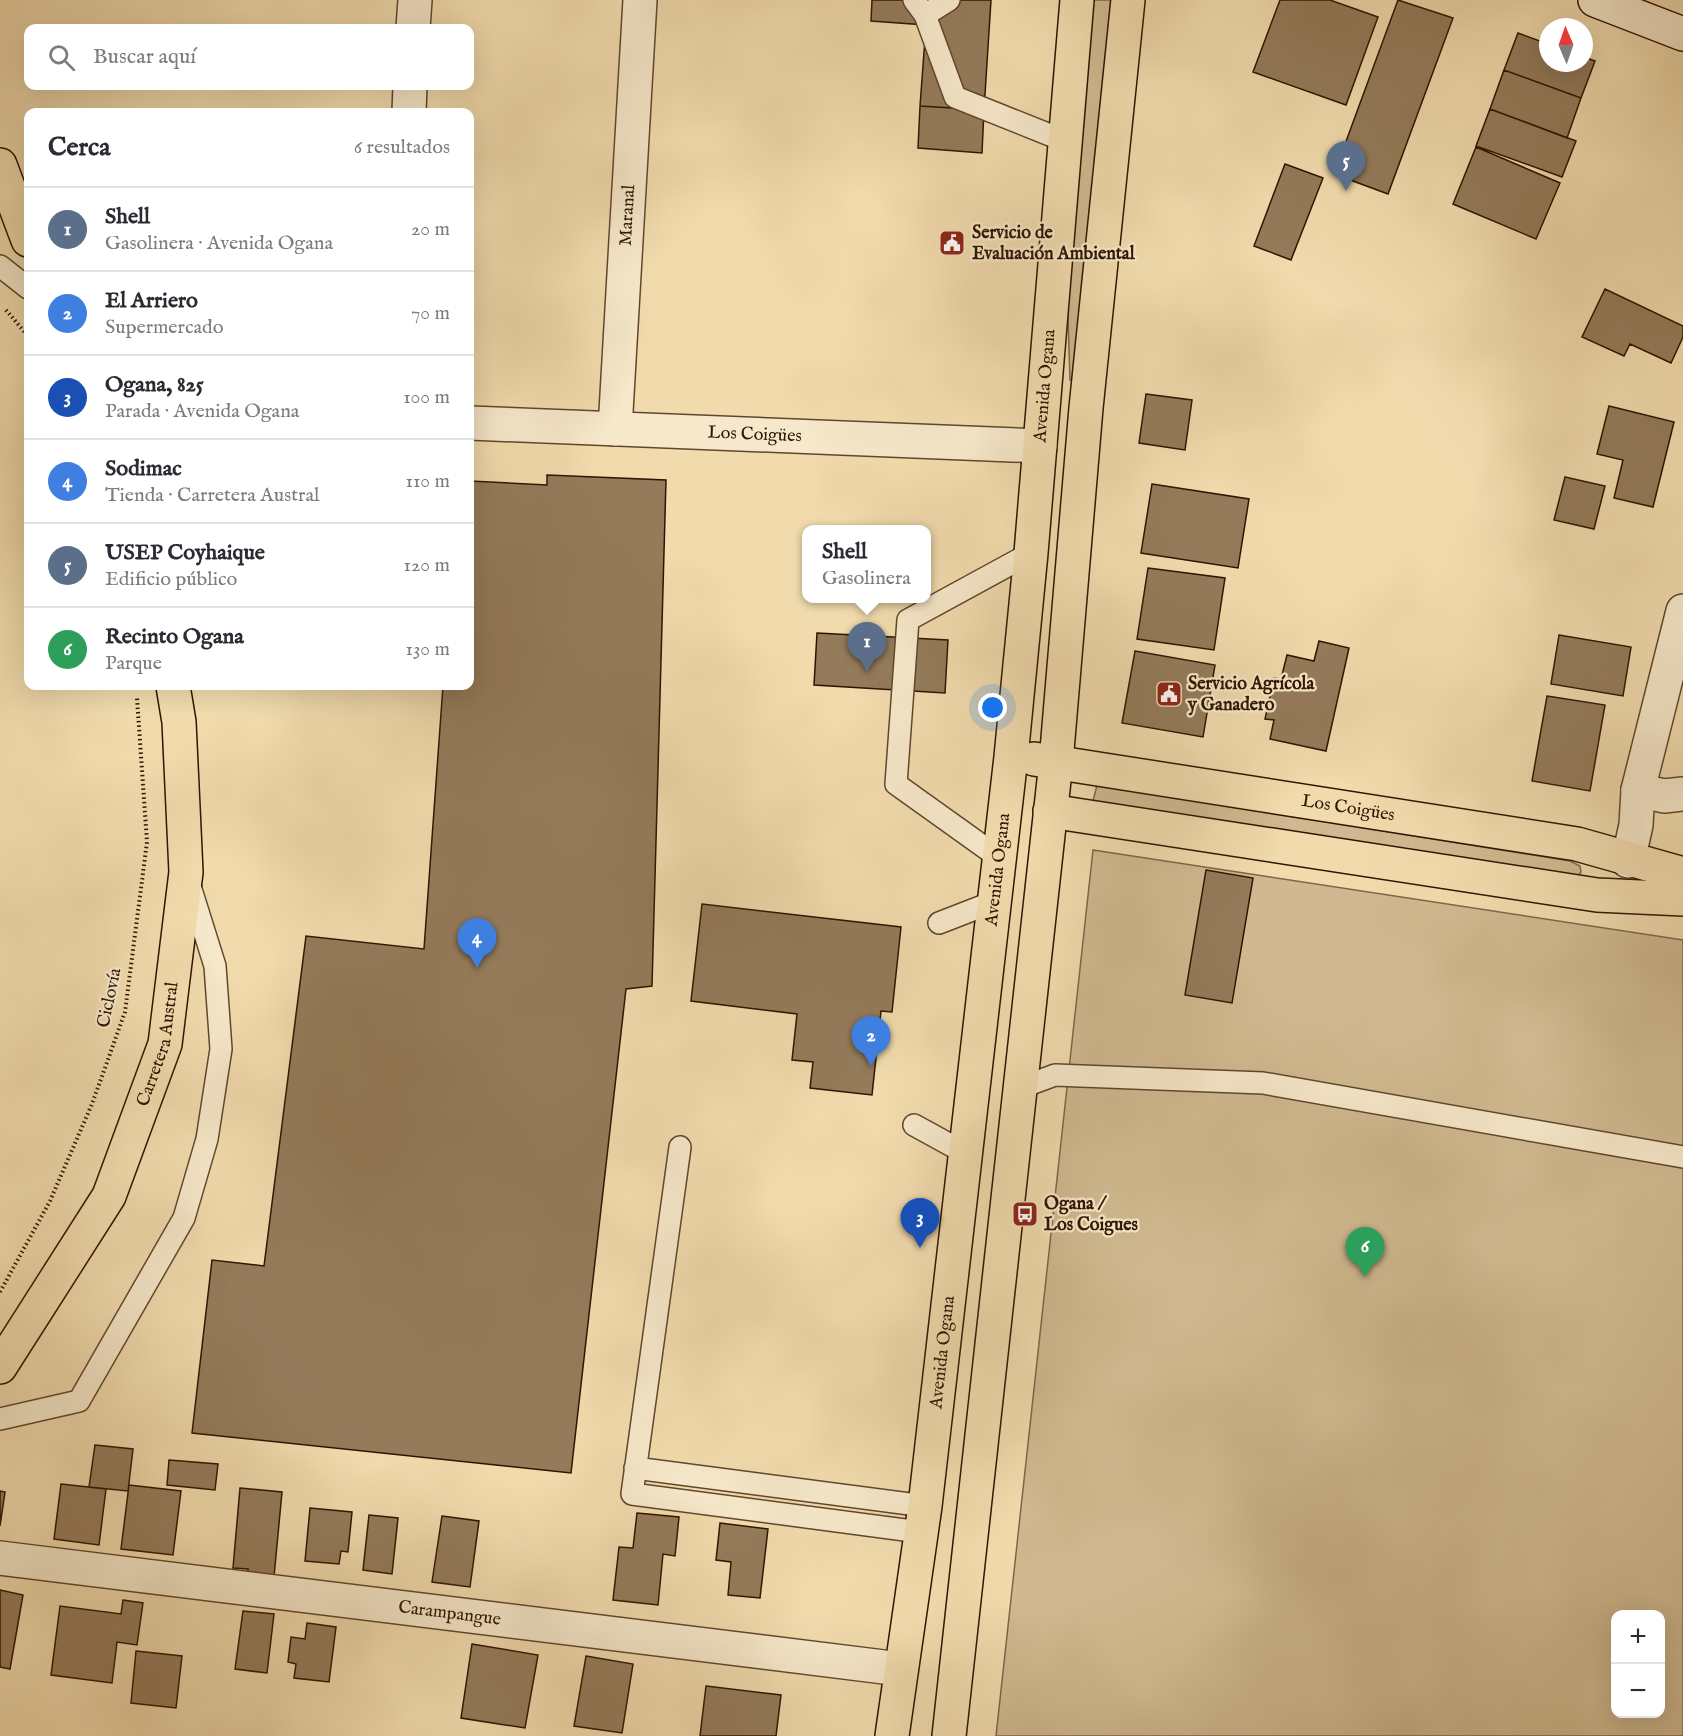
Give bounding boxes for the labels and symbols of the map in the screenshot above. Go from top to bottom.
north arrow [1539,18,1593,72]
pin: 5 [1326,142,1366,191]
street label: Maranal [614,184,641,247]
place label: Servicio de Evaluación Ambiental [972,222,1136,266]
public building icon: Servicio de Evaluación Ambiental [937,228,967,258]
street label: Avenida Ogana [1029,328,1061,444]
street label: Los Coigües [707,421,802,448]
pin: 1 [848,622,886,672]
place label: Servicio Agrícola y Ganadero [1187,673,1315,717]
public building icon: Servicio Agrícola y Ganadero [1154,679,1184,709]
your location [978,693,1007,722]
street label: Los Coigües [1300,790,1396,827]
street label: Avenida Ogana [980,812,1016,928]
pin: 4 [458,918,496,968]
street label: Ciclovía [92,966,128,1030]
street label: Carretera Austral [131,981,184,1110]
pin: 2 [852,1016,890,1066]
place label: Ogana / Los Coigues [1044,1193,1139,1237]
pin: 3 [900,1198,940,1248]
bus stop icon: Ogana / Los Coigues [1010,1199,1040,1229]
pin: 6 [1346,1228,1384,1277]
street label: Avenida Ogana [925,1294,961,1411]
street label: Carampangue [397,1596,502,1631]

